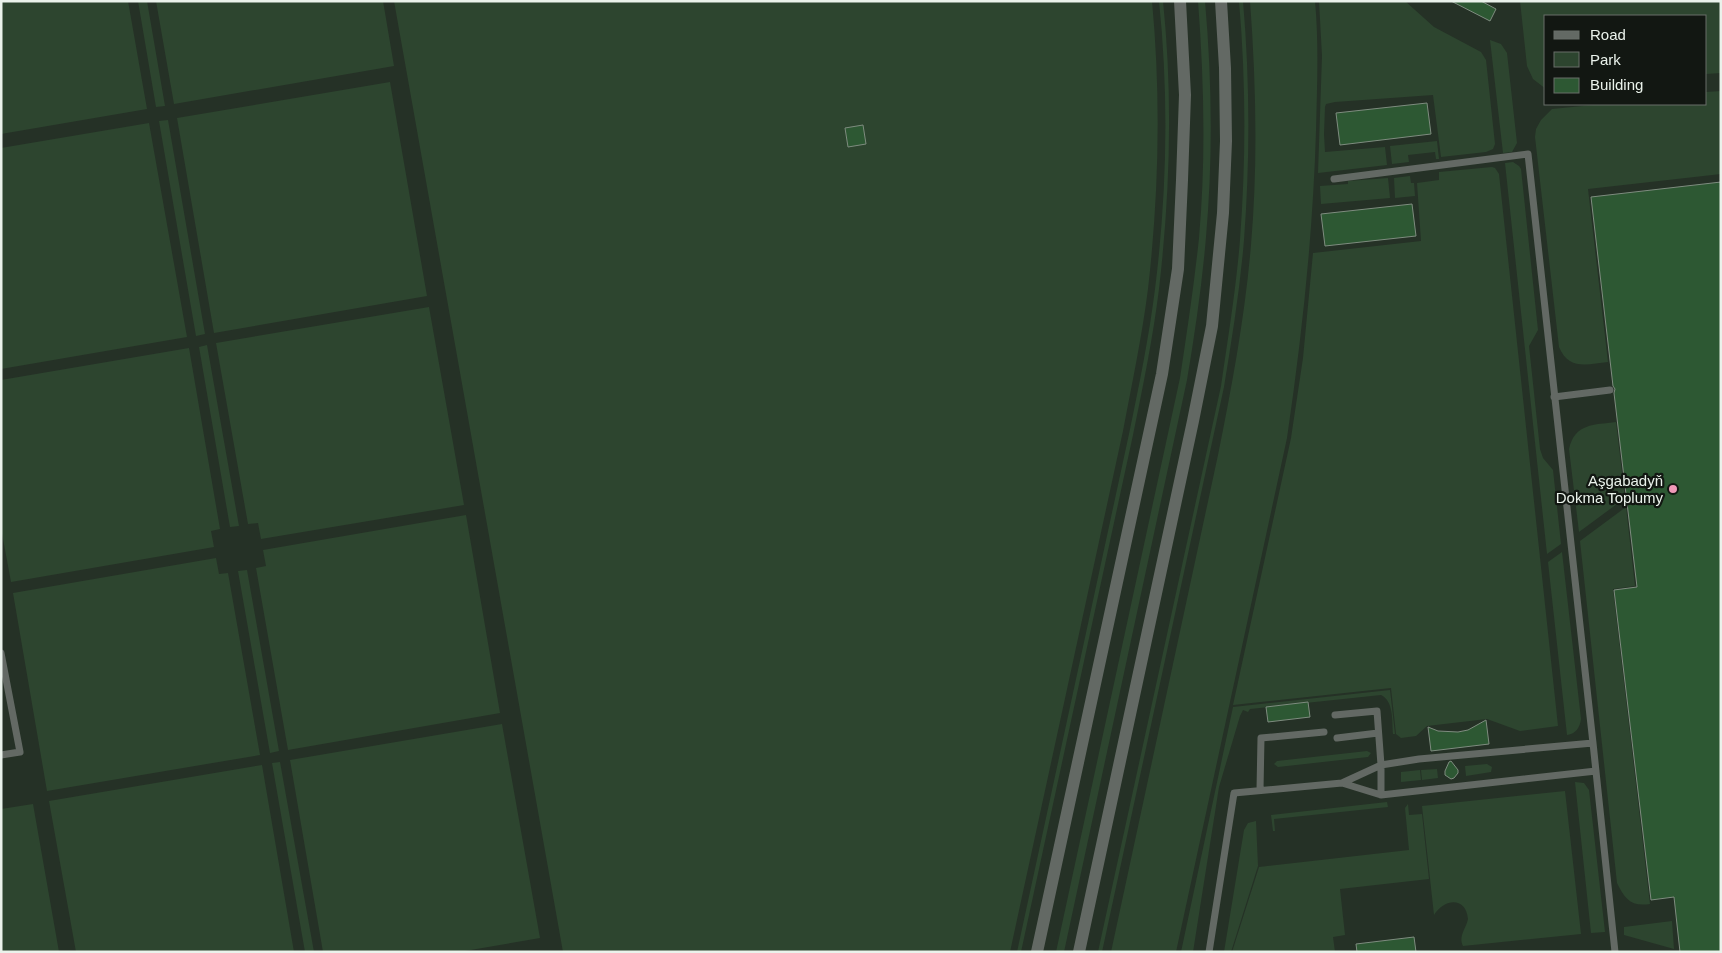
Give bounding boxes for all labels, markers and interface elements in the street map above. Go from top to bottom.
legend [1544,15,1707,105]
text: Road [1590,26,1626,43]
text: Park [1590,51,1621,68]
text: Building [1590,76,1643,93]
place label: Aşgabadyň Dokma Toplumy [1556,472,1663,506]
marker: Aşgabadyň Dokma Toplumy [1667,483,1679,495]

